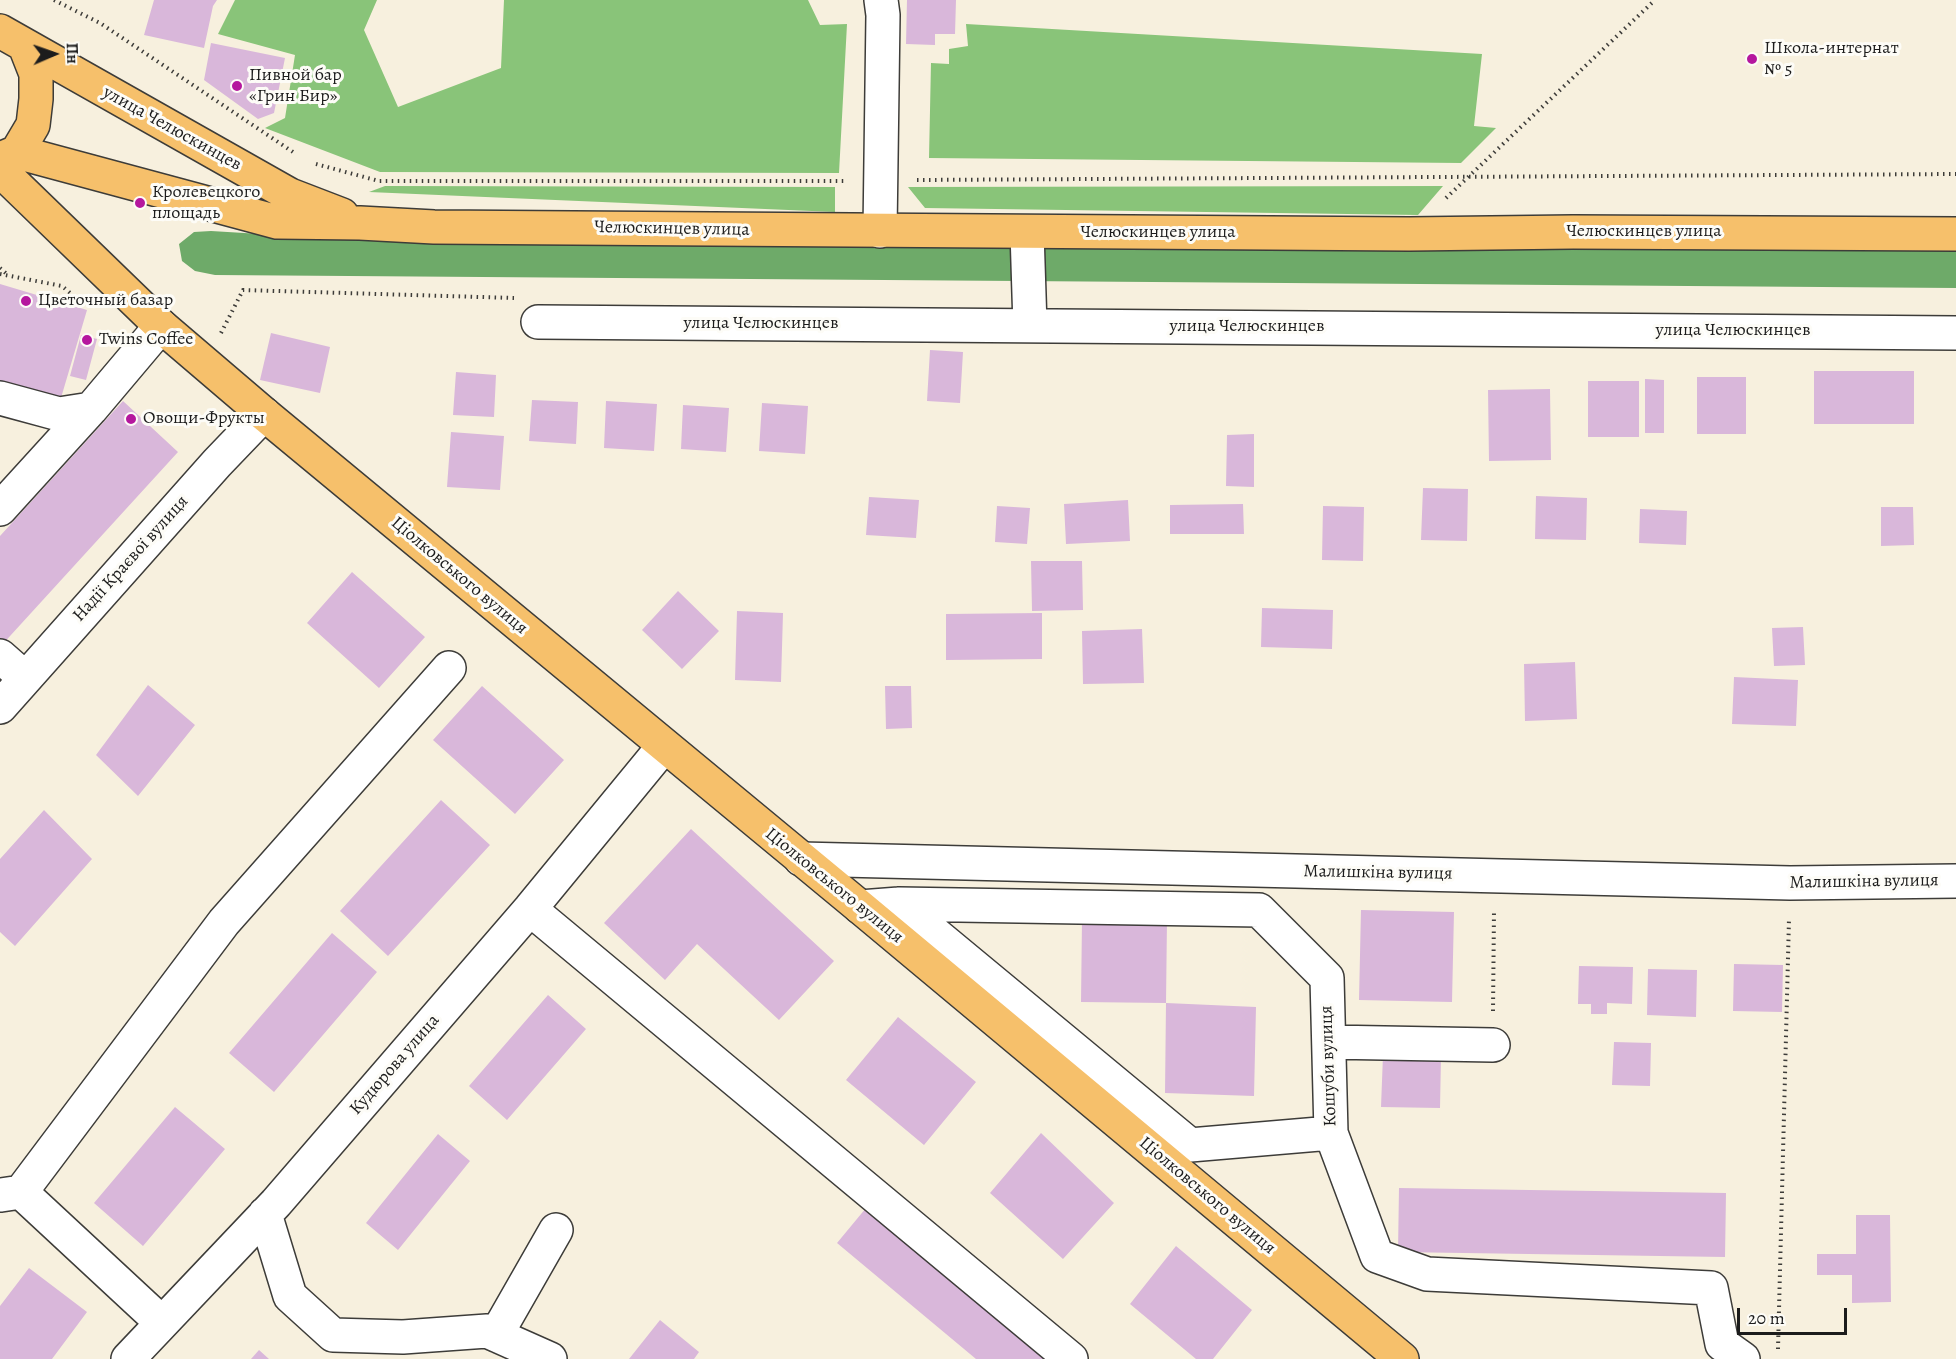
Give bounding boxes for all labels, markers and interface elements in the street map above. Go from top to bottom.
north arrow [24,24,84,84]
place label: Школа-интернат № 5 [1764,38,1899,80]
text: Пн [61,43,83,64]
marker: Школа-интернат № 5 [1745,52,1759,66]
place label: Пивной бар «Грин Бир» [249,65,342,107]
marker: Пивной бар «Грин Бир» [230,79,244,93]
street label: улица Челюскинцев [99,82,245,176]
place label: Кролевецкого площадь [152,182,260,224]
marker: Кролевецкого площадь [133,196,147,210]
street label: Челюскинцев улица [594,217,750,241]
street label: Челюскинцев улица [1566,221,1722,243]
street label: Челюскинцев улица [1080,222,1236,244]
place label: Цветочный базар [38,290,173,312]
marker: Цветочный базар [19,294,33,308]
street label: улица Челюскинцев [683,313,839,335]
street label: улица Челюскинцев [1169,316,1325,338]
street label: улица Челюскинцев [1655,320,1811,342]
place label: Twins Coffee [99,329,193,351]
marker: Twins Coffee [80,333,94,347]
place label: Овощи-Фрукты [143,408,265,430]
marker: Овощи-Фрукты [124,412,138,426]
street label: Надії Краєвої вулиця [69,491,193,627]
street label: Ціолковського вулиця [386,513,532,639]
street label: Ціолковського вулиця [761,824,907,948]
street label: Малишкіна вулиця [1303,861,1453,885]
street label: Малишкіна вулиця [1789,870,1939,894]
street label: Кошуби вулиця [1316,1005,1342,1127]
street label: Кудюрова улица [345,1010,445,1120]
street label: Ціолковського вулиця [1134,1133,1280,1259]
scale bar [1740,1296,1850,1334]
text: 20 m [1748,1306,1785,1330]

